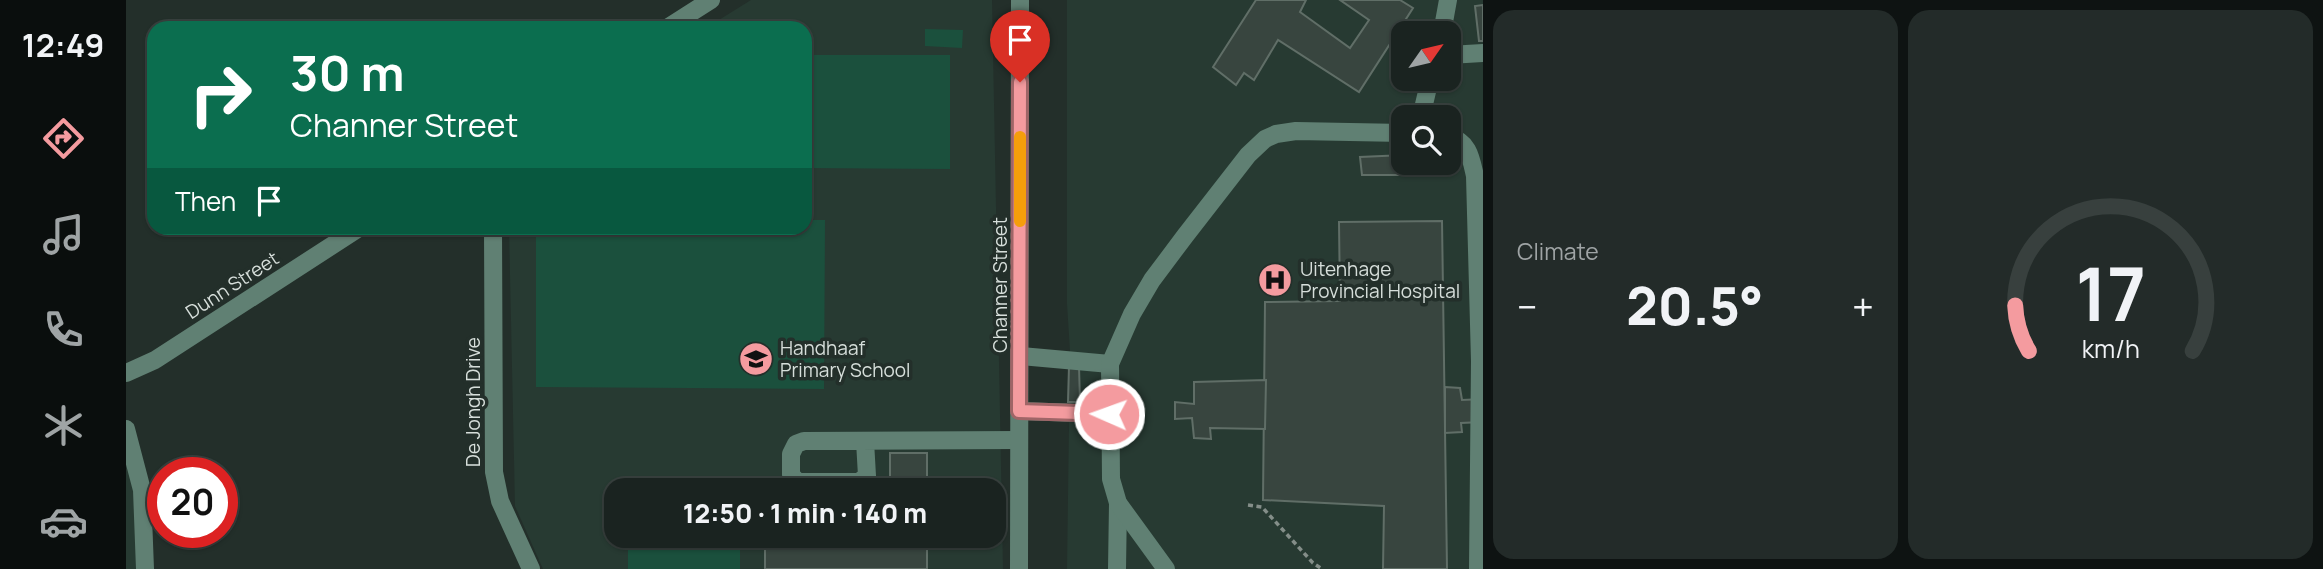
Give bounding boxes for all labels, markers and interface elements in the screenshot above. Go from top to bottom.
pin [990,10,1050,82]
icon: arrive [1001,21,1039,59]
north arrow [1391,21,1461,91]
map controls [1391,21,1461,175]
text: 12:49 [22,23,104,67]
text: 30 m [290,39,405,106]
icon: right [175,49,266,140]
text: Channer Street [290,103,518,147]
button: search [1391,105,1461,175]
icon: directions [39,114,88,163]
icon: arrive [250,182,288,220]
text: Then [175,183,236,219]
icon: music [39,210,88,259]
street label: Channer Street [987,217,1013,353]
text: Climate [1517,235,1599,267]
text: 17 [2075,243,2146,343]
street label: Dunn Street [180,245,284,325]
place label: Uitenhage Provincial Hospital [1300,256,1460,304]
hospital icon: Uitenhage Provincial Hospital [1256,261,1294,299]
text: 20.5° [1626,270,1763,341]
text: − [1517,280,1538,332]
text: + [1852,280,1874,332]
icon: phone [39,305,88,354]
text: km/h [2081,330,2140,365]
place label: Handhaaf Primary School [780,335,910,383]
street label: De Jongh Drive [460,337,486,467]
school or university icon: Handhaaf Primary School [737,340,775,378]
position arrow [1072,377,1146,451]
icon: climate [39,401,88,450]
speed limit sign: 20 [147,457,238,548]
text: 12:50 · 1 min · 140 m [683,495,927,531]
icon: car [39,497,88,546]

